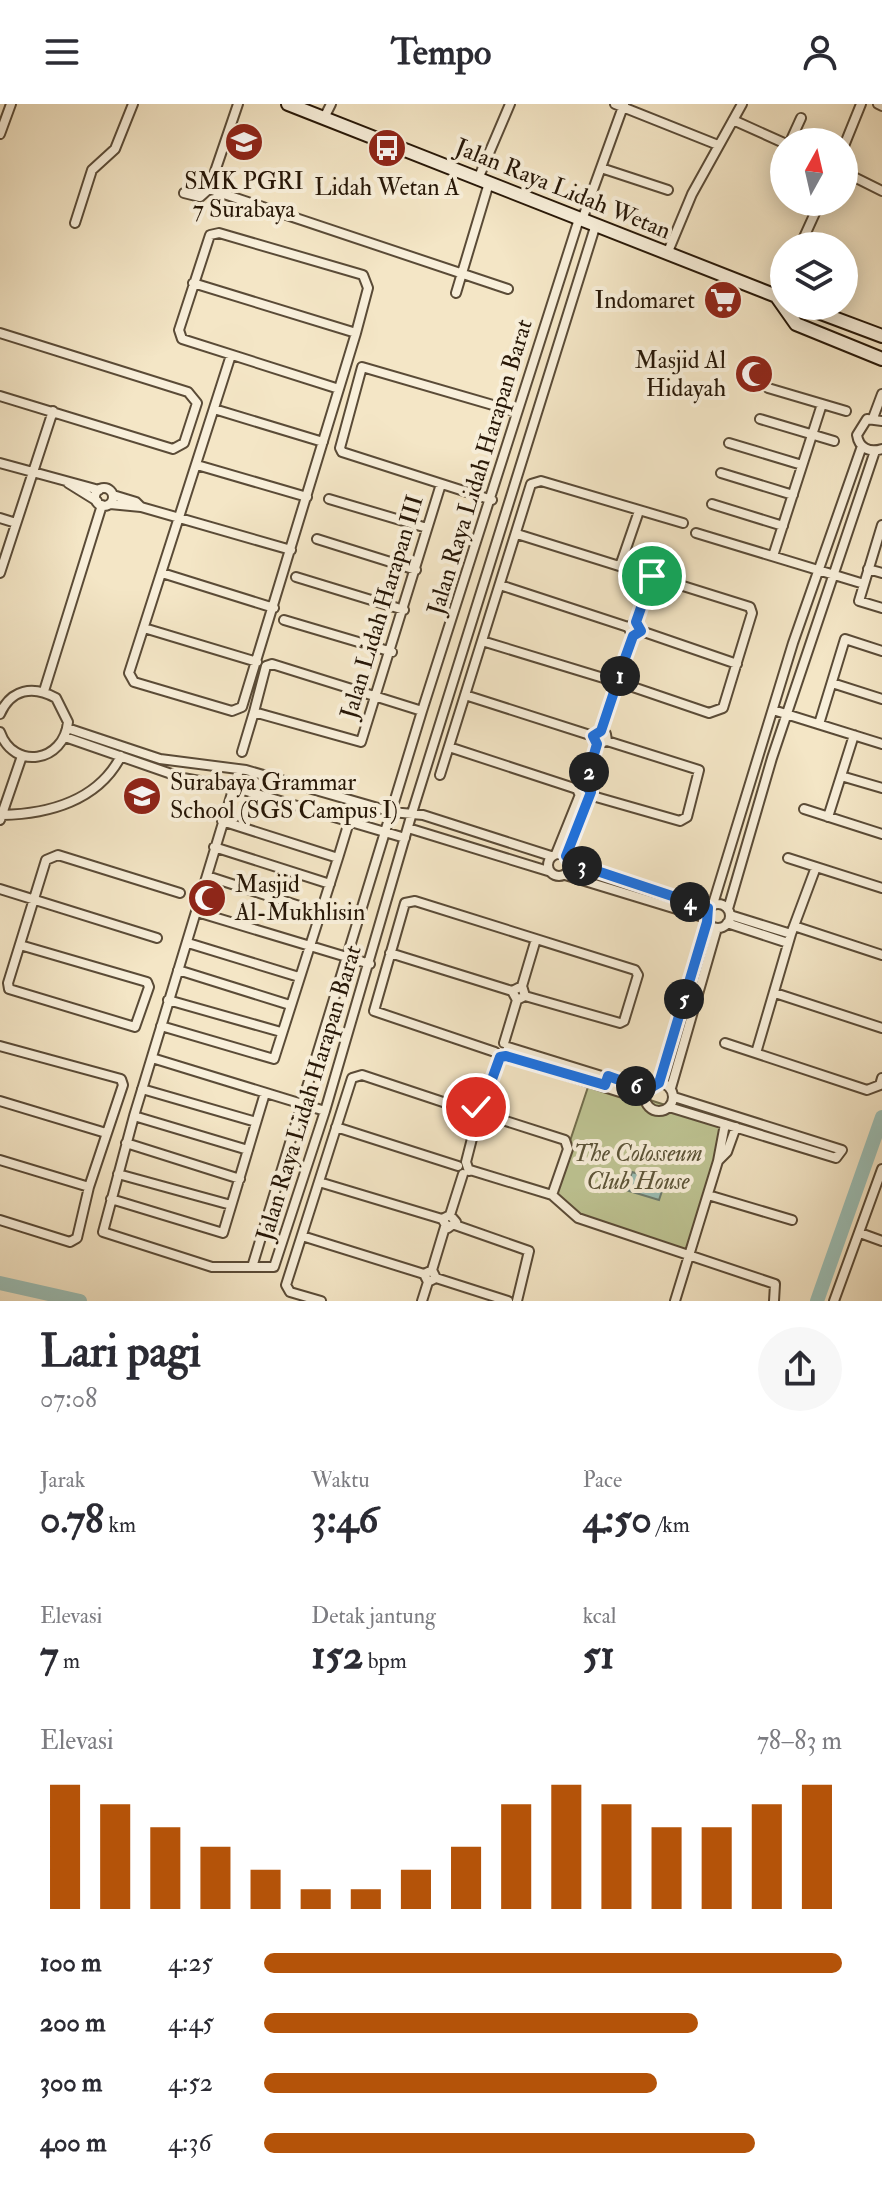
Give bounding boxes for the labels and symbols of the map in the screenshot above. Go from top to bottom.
school or university icon: SMK PGRI 7 Surabaya [223,121,265,163]
bus stop icon: Lidah Wetan A [366,127,408,169]
north arrow [770,128,858,216]
street label: Jalan Raya Lidah Wetan [450,131,675,246]
place label: SMK PGRI 7 Surabaya [184,166,304,225]
place label: Lidah Wetan A [314,172,460,203]
supermarket icon: Indomaret [702,279,744,321]
place label: Indomaret [594,285,695,316]
street label: Jalan Raya Lidah Harapan Barat [420,315,540,620]
place label: Masjid Al Hidayah [635,345,726,404]
mosque icon: Masjid Al Hidayah [733,353,775,395]
street label: Jalan Lidah Harapan III [333,491,431,724]
pin [618,542,686,610]
pin: 1 [600,656,640,696]
pin: 2 [569,752,609,792]
place label: Surabaya Grammar School (SGS Campus I) [170,767,398,826]
school or university icon: Surabaya Grammar School (SGS Campus I) [121,775,163,817]
pin: 3 [562,846,602,886]
place label: Masjid Al-Mukhlisin [234,869,365,928]
mosque icon: Masjid Al-Mukhlisin [186,877,228,919]
pin: 4 [670,882,710,922]
street label: Jalan Raya Lidah Harapan Barat [249,941,369,1246]
pin: 5 [664,979,704,1019]
pin: 6 [616,1066,656,1106]
pin [442,1073,510,1141]
park label: The Colosseum Club House [574,1138,703,1197]

